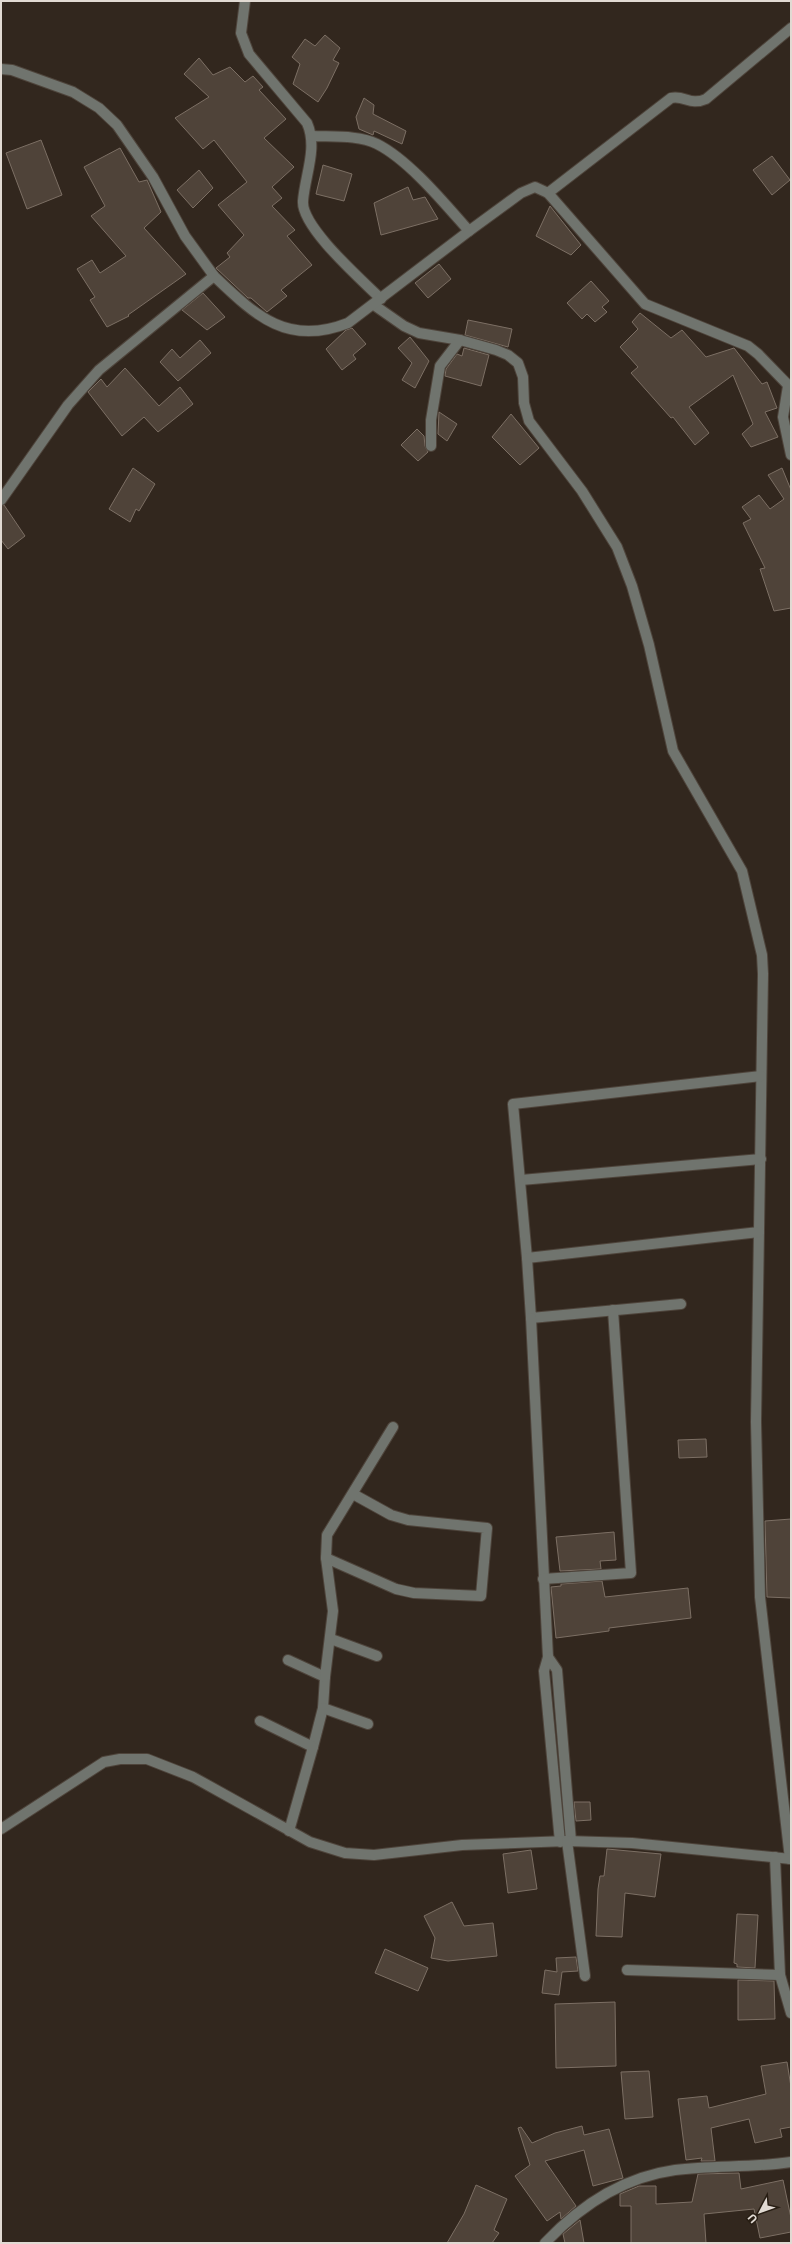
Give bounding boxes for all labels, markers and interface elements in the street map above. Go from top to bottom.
north arrow [740,2192,780,2232]
text: U [744,2211,760,2227]

